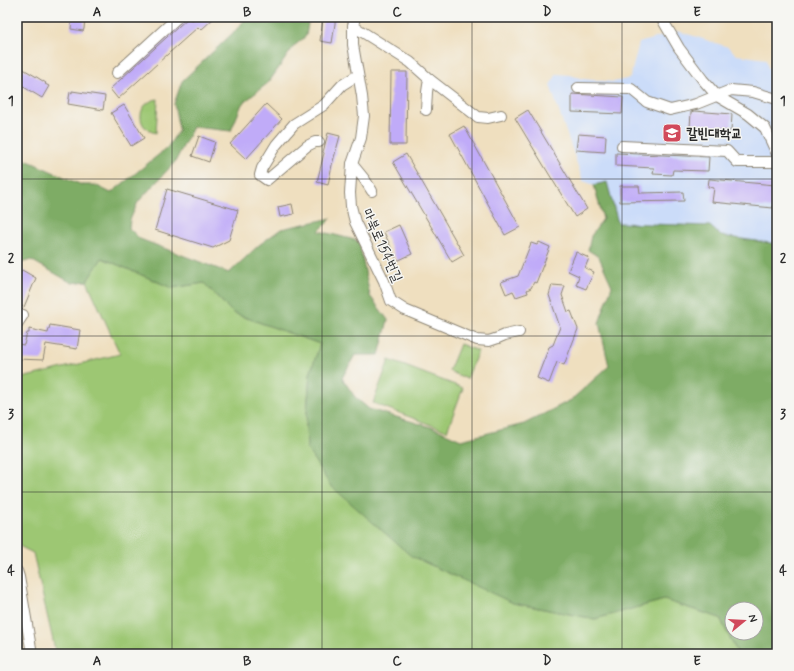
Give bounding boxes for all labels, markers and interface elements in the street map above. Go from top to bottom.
text: A [93,4,101,21]
text: B [243,4,252,21]
text: C [392,4,402,21]
text: D [543,4,552,21]
text: E [693,4,701,21]
text: 1 [8,93,14,110]
text: 1 [780,93,786,110]
school or university icon: 칼빈대학교 [661,122,683,144]
place label: 칼빈대학교 [686,125,742,143]
street label: 마북로154번길 [358,206,407,286]
text: 2 [8,250,15,267]
text: 2 [780,250,787,267]
text: 3 [8,406,14,423]
text: 3 [780,406,786,423]
text: 4 [7,563,15,580]
text: 4 [779,563,787,580]
north arrow [724,601,764,641]
text: N [745,613,760,624]
text: A [93,653,101,670]
text: B [243,653,252,670]
text: C [392,653,402,670]
text: D [543,653,552,670]
text: E [693,653,701,670]

